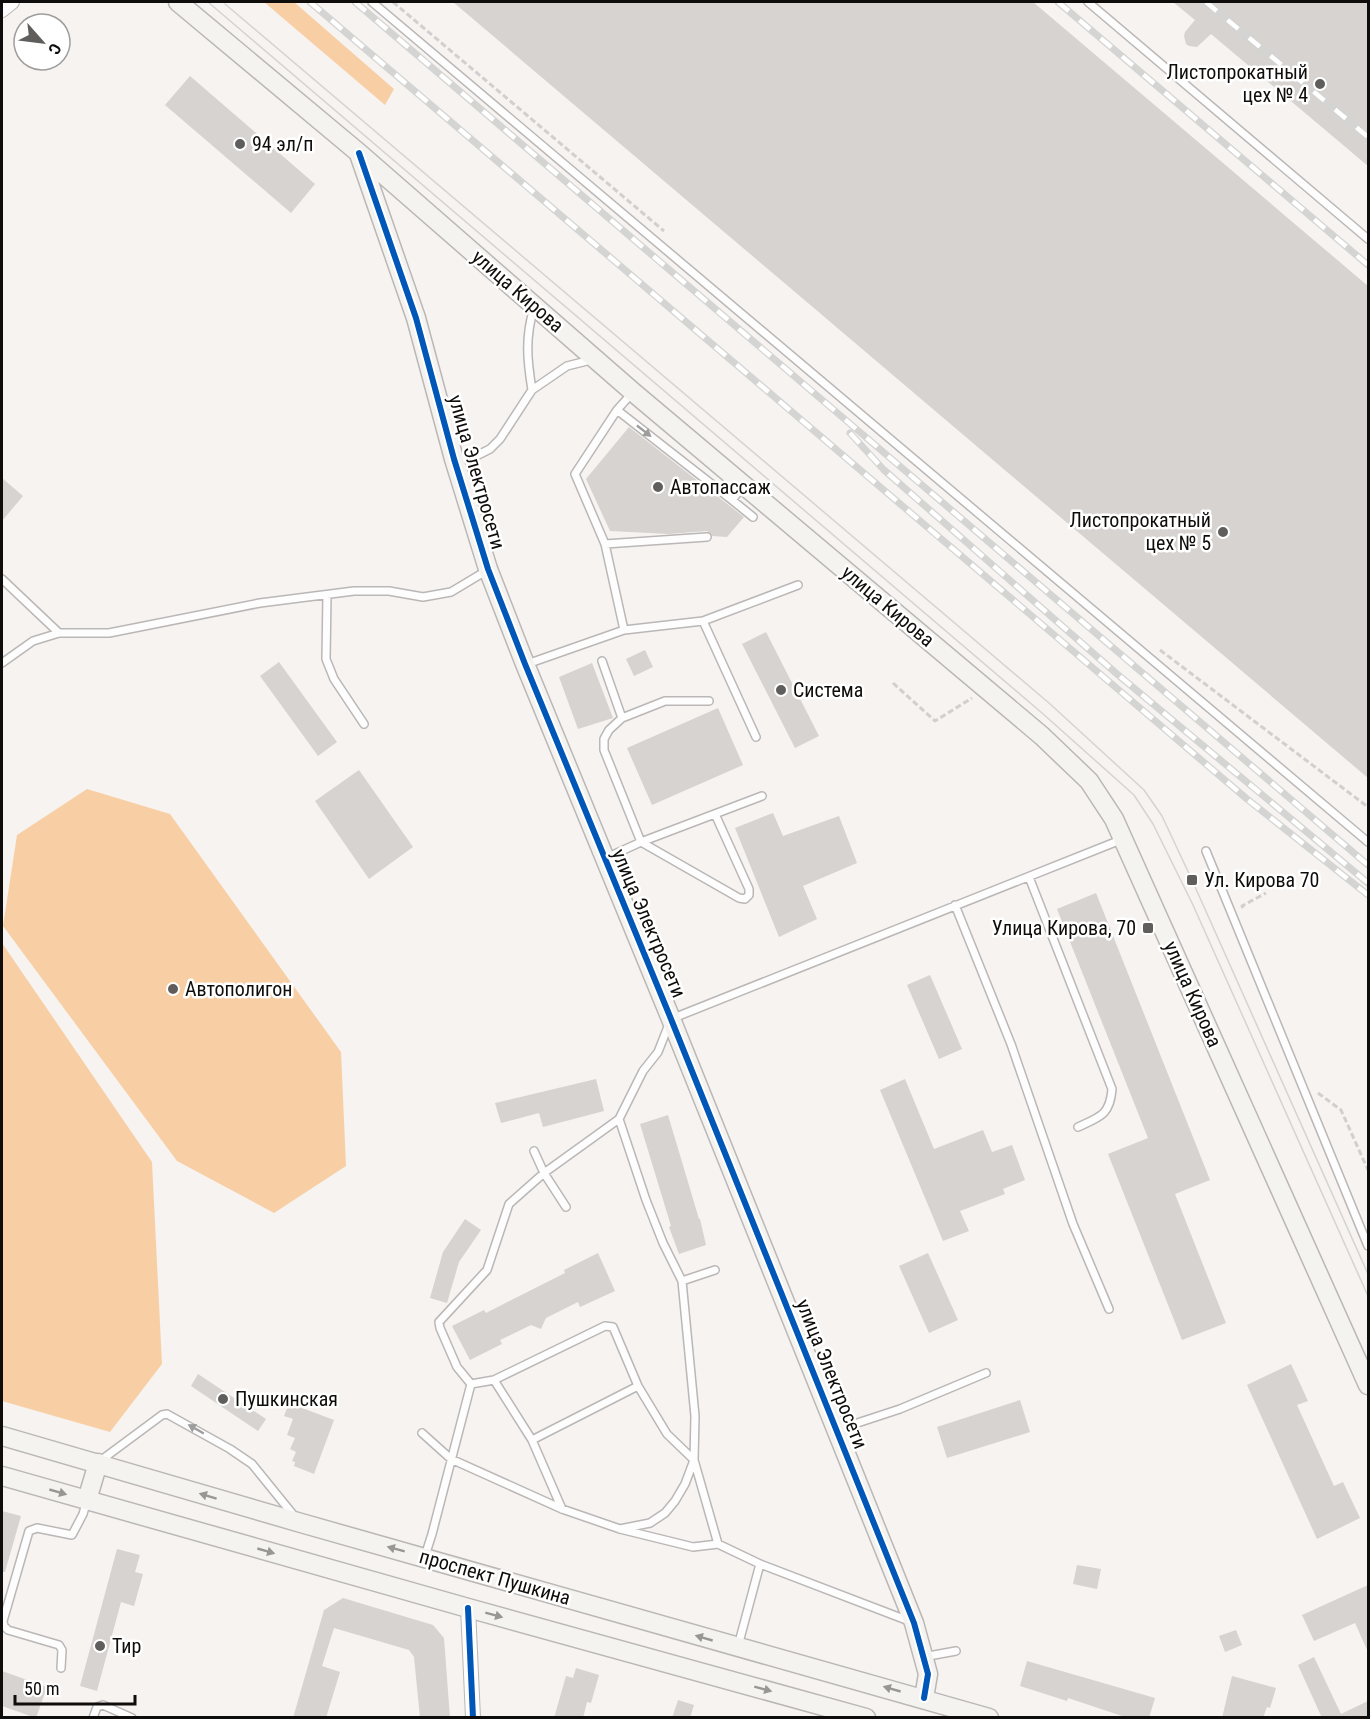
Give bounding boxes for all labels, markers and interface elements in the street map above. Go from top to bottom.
north arrow [12,12,72,72]
text: С [44,40,65,57]
place label: Листопрокатный цех № 4 [1167,60,1308,107]
marker: Листопрокатный цех № 4 [1313,77,1327,91]
place label: 94 эл/п [252,132,313,156]
marker: 94 эл/п [233,137,247,151]
street label: улица Кирова [467,245,569,337]
street label: улица Электросети [444,392,510,552]
one-way arrow [636,425,651,437]
place label: Автопассаж [670,475,771,499]
marker: Автопассаж [651,480,665,494]
place label: Листопрокатный цех № 5 [1070,508,1211,555]
marker: Листопрокатный цех № 5 [1216,525,1230,539]
street label: улица Кирова [837,560,939,652]
place label: Система [793,678,863,702]
marker: Система [774,683,788,697]
street label: улица Электросети [607,845,691,1001]
place label: Ул. Кирова 70 [1204,868,1319,892]
marker: Ул. Кирова 70 [1185,873,1199,887]
place label: Улица Кирова, 70 [992,916,1136,940]
marker: Улица Кирова, 70 [1141,921,1155,935]
street label: улица Кирова [1159,937,1227,1051]
place label: Автополигон [185,977,293,1001]
marker: Автополигон [166,982,180,996]
street label: улица Электросети [791,1296,873,1452]
place label: Пушкинская [235,1387,338,1411]
marker: Пушкинская [216,1392,230,1406]
one-way arrow [188,1424,204,1435]
one-way arrow [49,1488,67,1497]
one-way arrow [199,1491,217,1500]
one-way arrow [387,1544,405,1553]
street label: проспект Пушкина [417,1544,573,1610]
one-way arrow [257,1547,275,1556]
one-way arrow [485,1611,503,1620]
one-way arrow [695,1633,713,1642]
place label: Тир [112,1634,141,1658]
marker: Тир [93,1639,107,1653]
scale bar [15,1668,135,1706]
text: 50 m [24,1678,59,1699]
one-way arrow [883,1684,901,1693]
one-way arrow [754,1685,772,1694]

